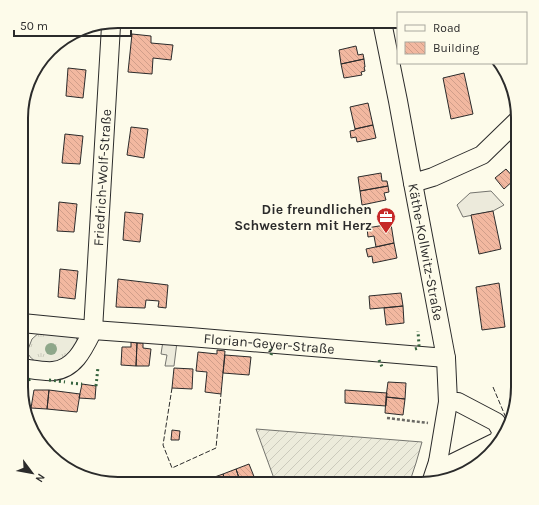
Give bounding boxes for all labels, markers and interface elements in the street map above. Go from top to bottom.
scale bar [14,12,131,38]
legend [397,12,527,64]
text: 50 m [20,19,48,33]
text: Road [433,21,461,35]
text: Building [433,41,480,55]
street label: Friedrich-Wolf-Straße [89,108,115,247]
street label: Käthe-Kollwitz-Straße [405,182,447,322]
place label: Die freundlichen Schwestern mit Herz [234,201,372,234]
office icon: Die freundlichen Schwestern mit Herz [375,206,397,234]
street label: Florian-Geyer-Straße [203,330,335,357]
north arrow [12,453,52,493]
text: N [32,471,48,485]

